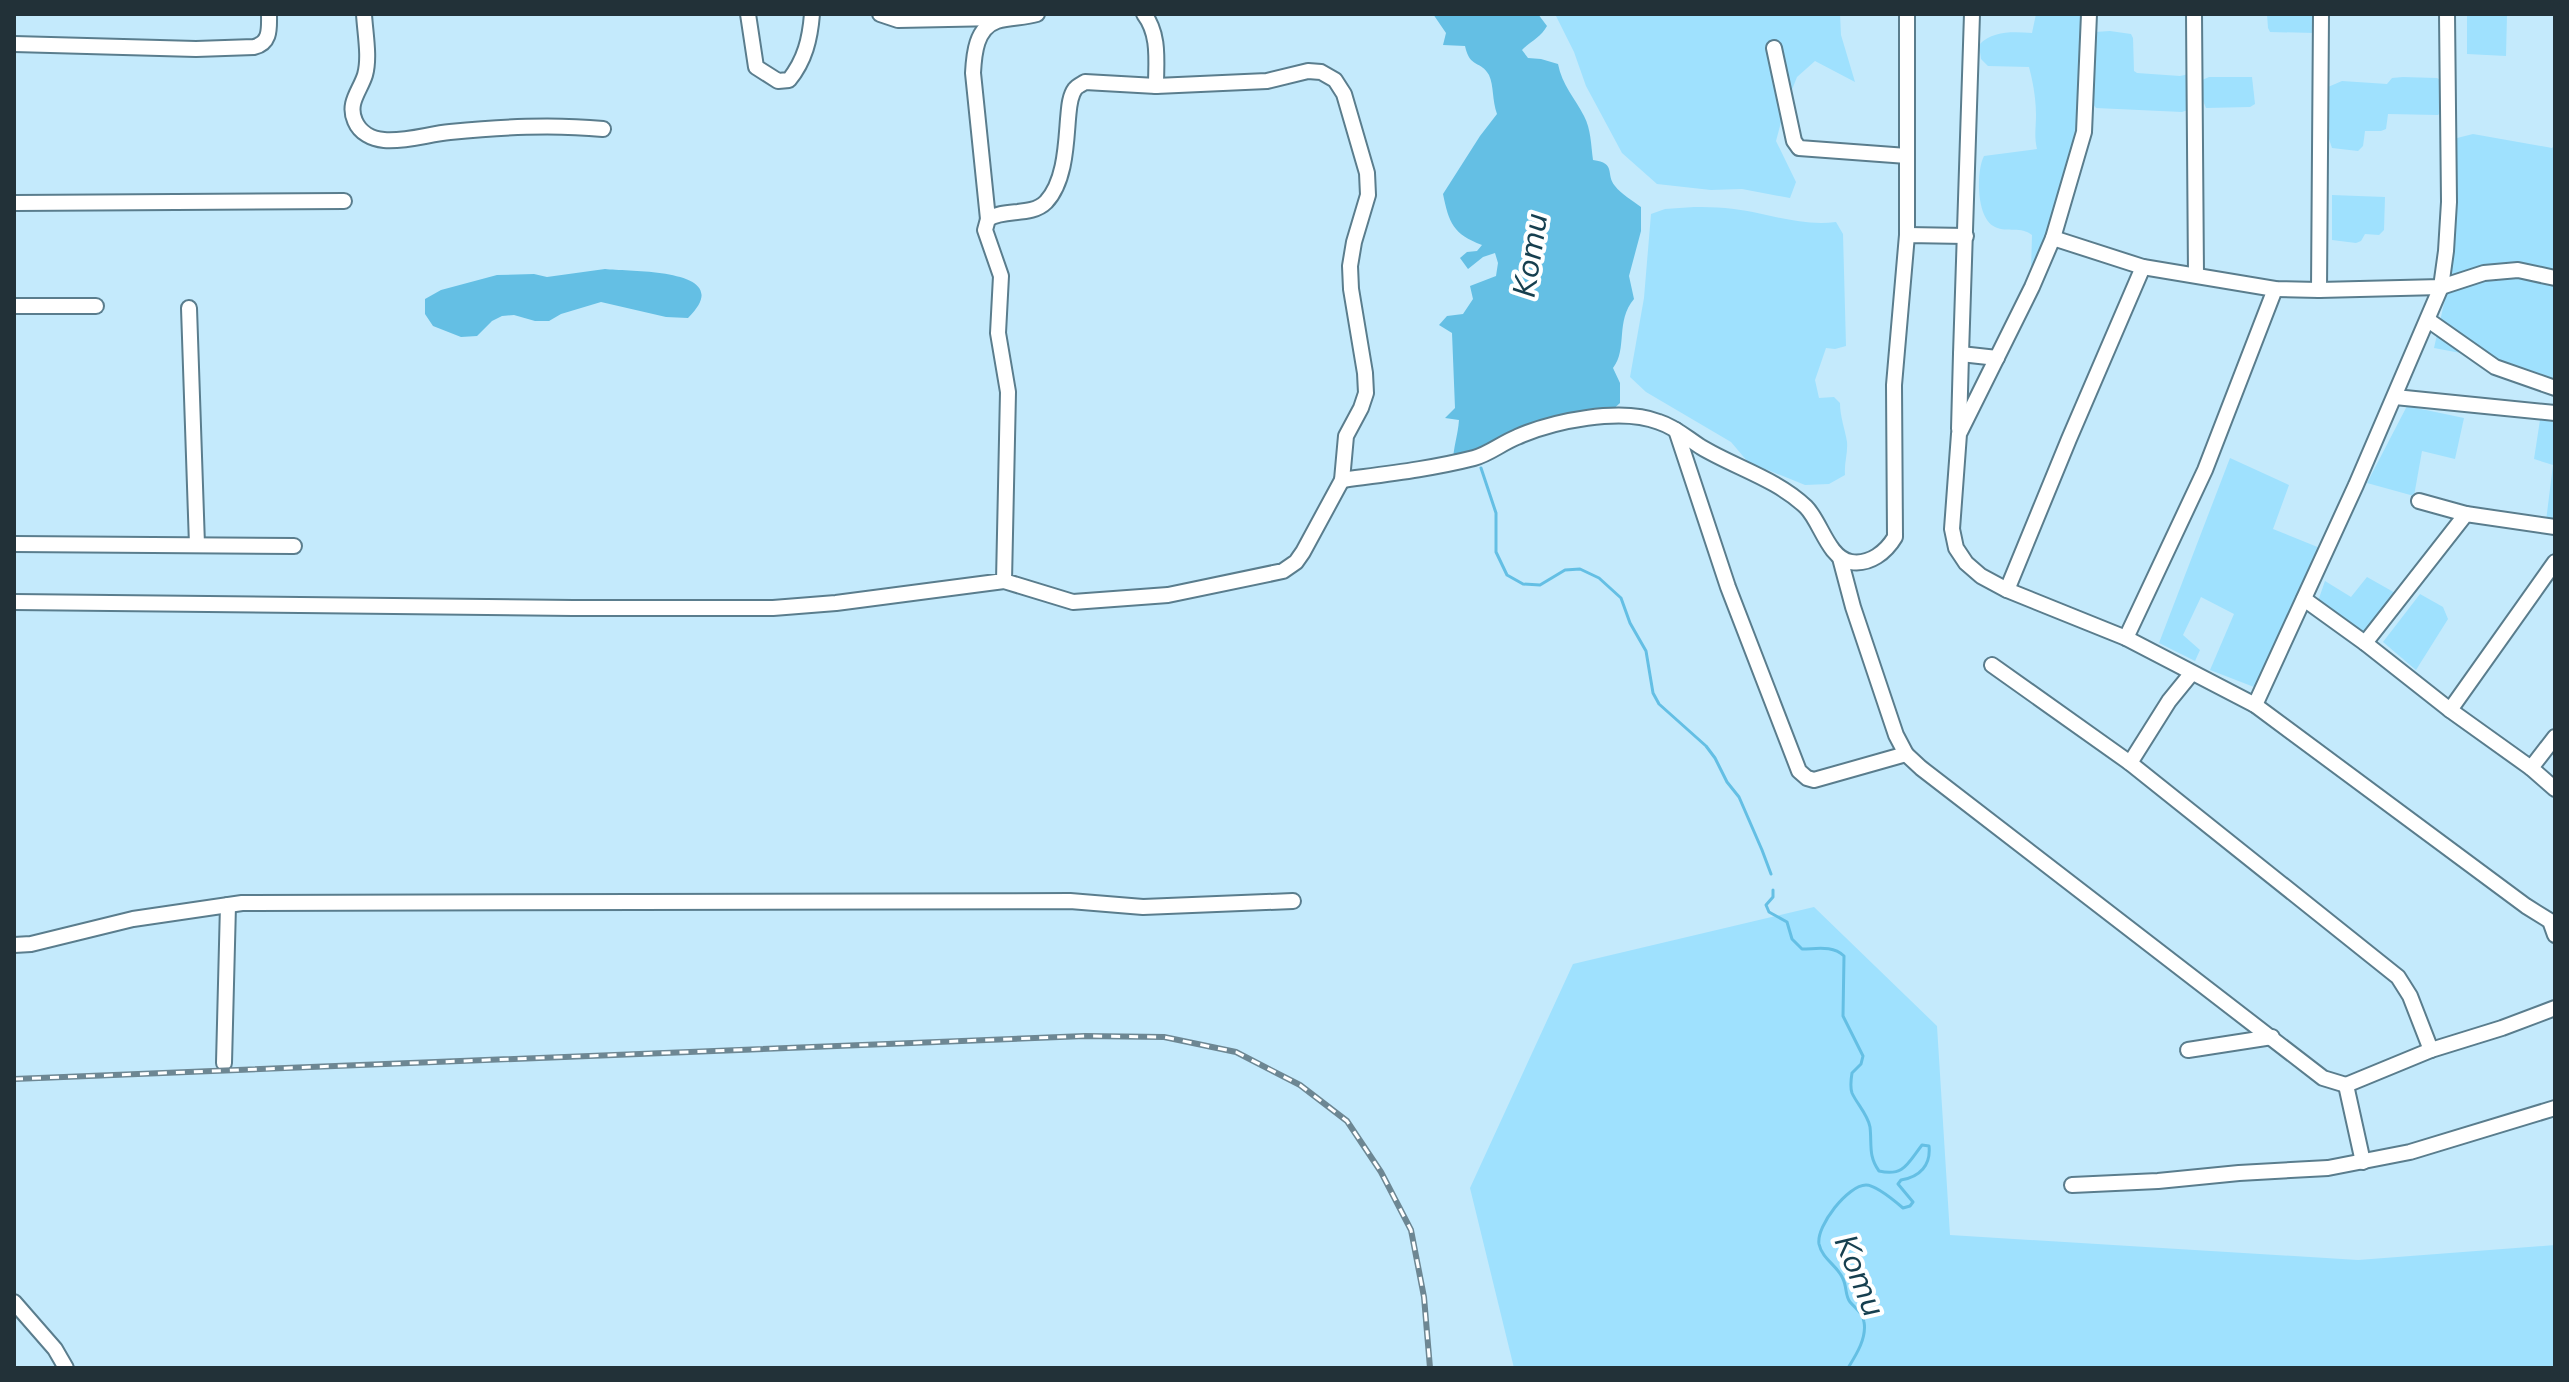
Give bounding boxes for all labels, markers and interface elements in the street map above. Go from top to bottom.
water label: Komu [1503,210,1555,300]
water label: Komu [1827,1228,1895,1322]

